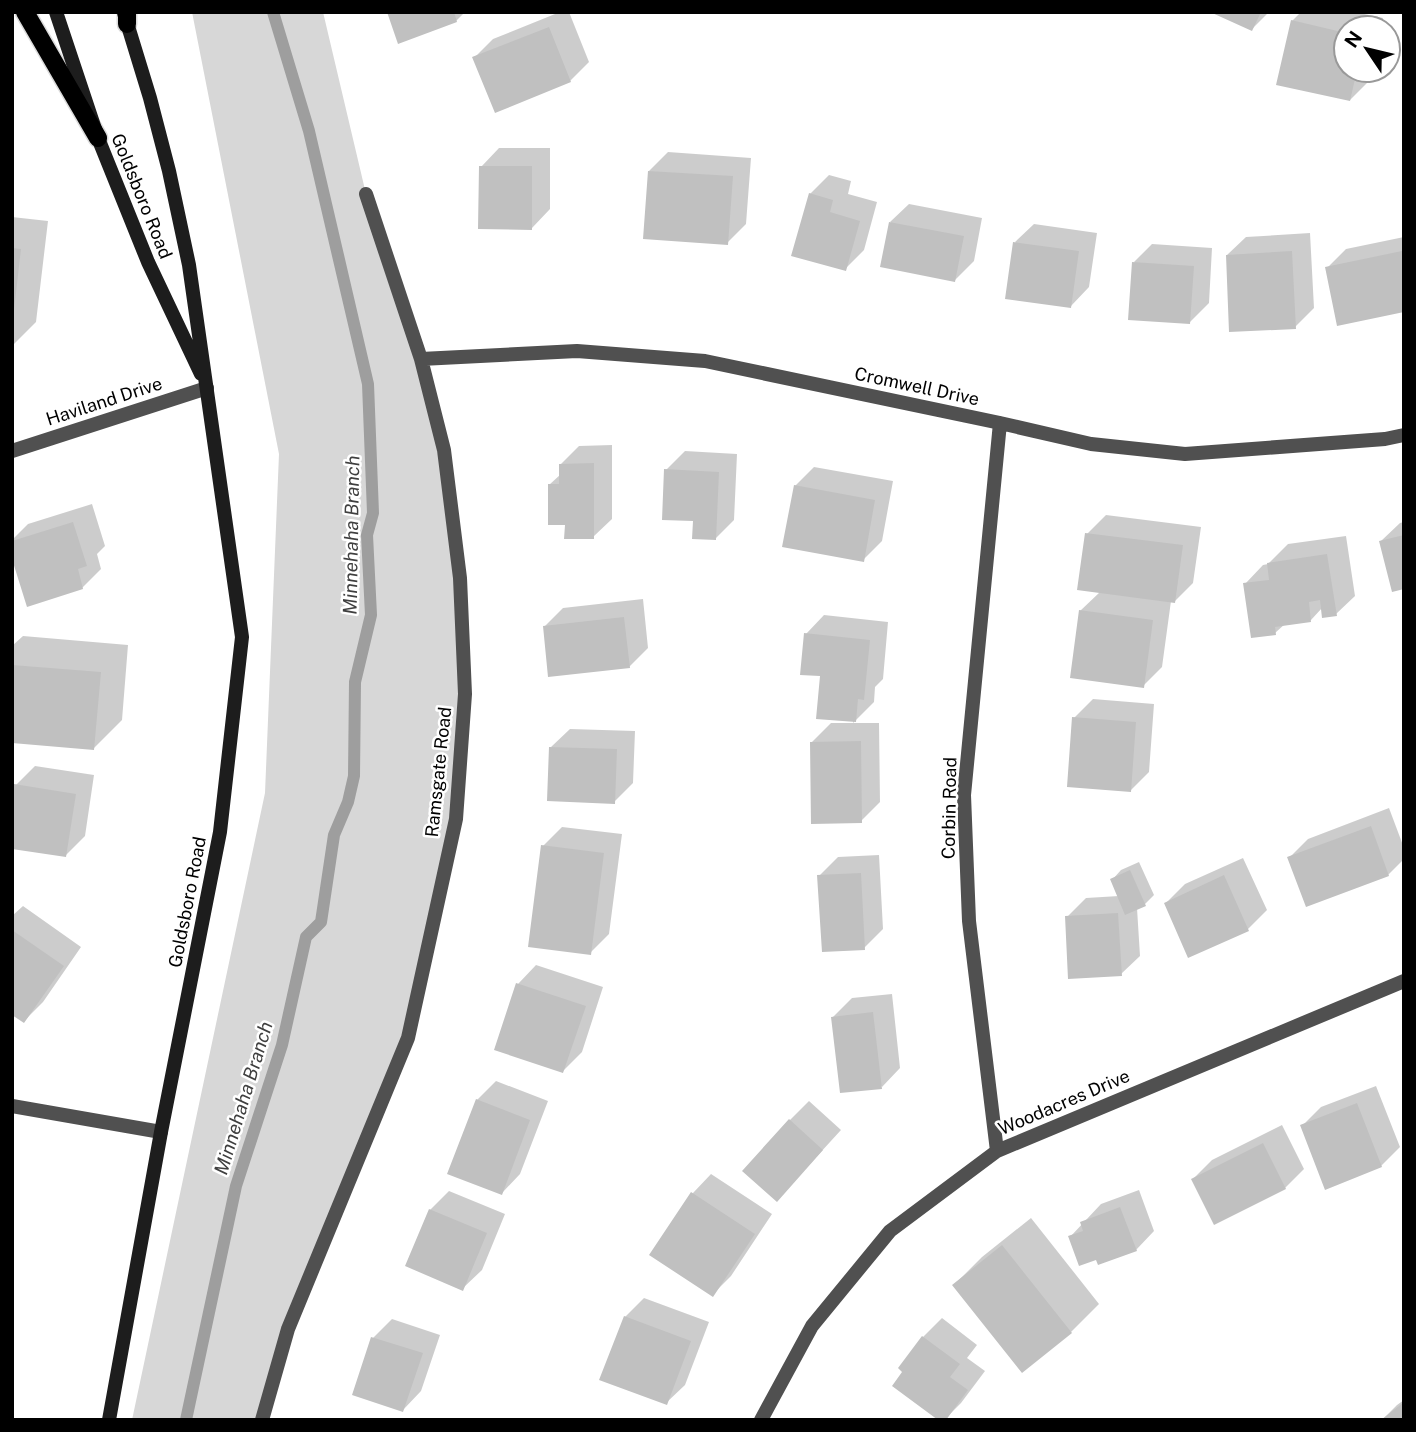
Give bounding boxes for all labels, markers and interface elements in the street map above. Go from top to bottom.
north arrow [1332,14,1402,84]
text: N [1340,27,1366,52]
street label: Goldsboro Road [107,130,177,262]
street label: Cromwell Drive [853,363,981,409]
street label: Haviland Drive [43,372,165,430]
water label: Minnehaha Branch [339,455,363,615]
street label: Ramsgate Road [421,706,455,838]
street label: Corbin Road [938,757,960,859]
street label: Goldsboro Road [164,835,210,969]
water label: Minnehaha Branch [209,1019,277,1177]
street label: Woodacres Drive [995,1065,1133,1139]

